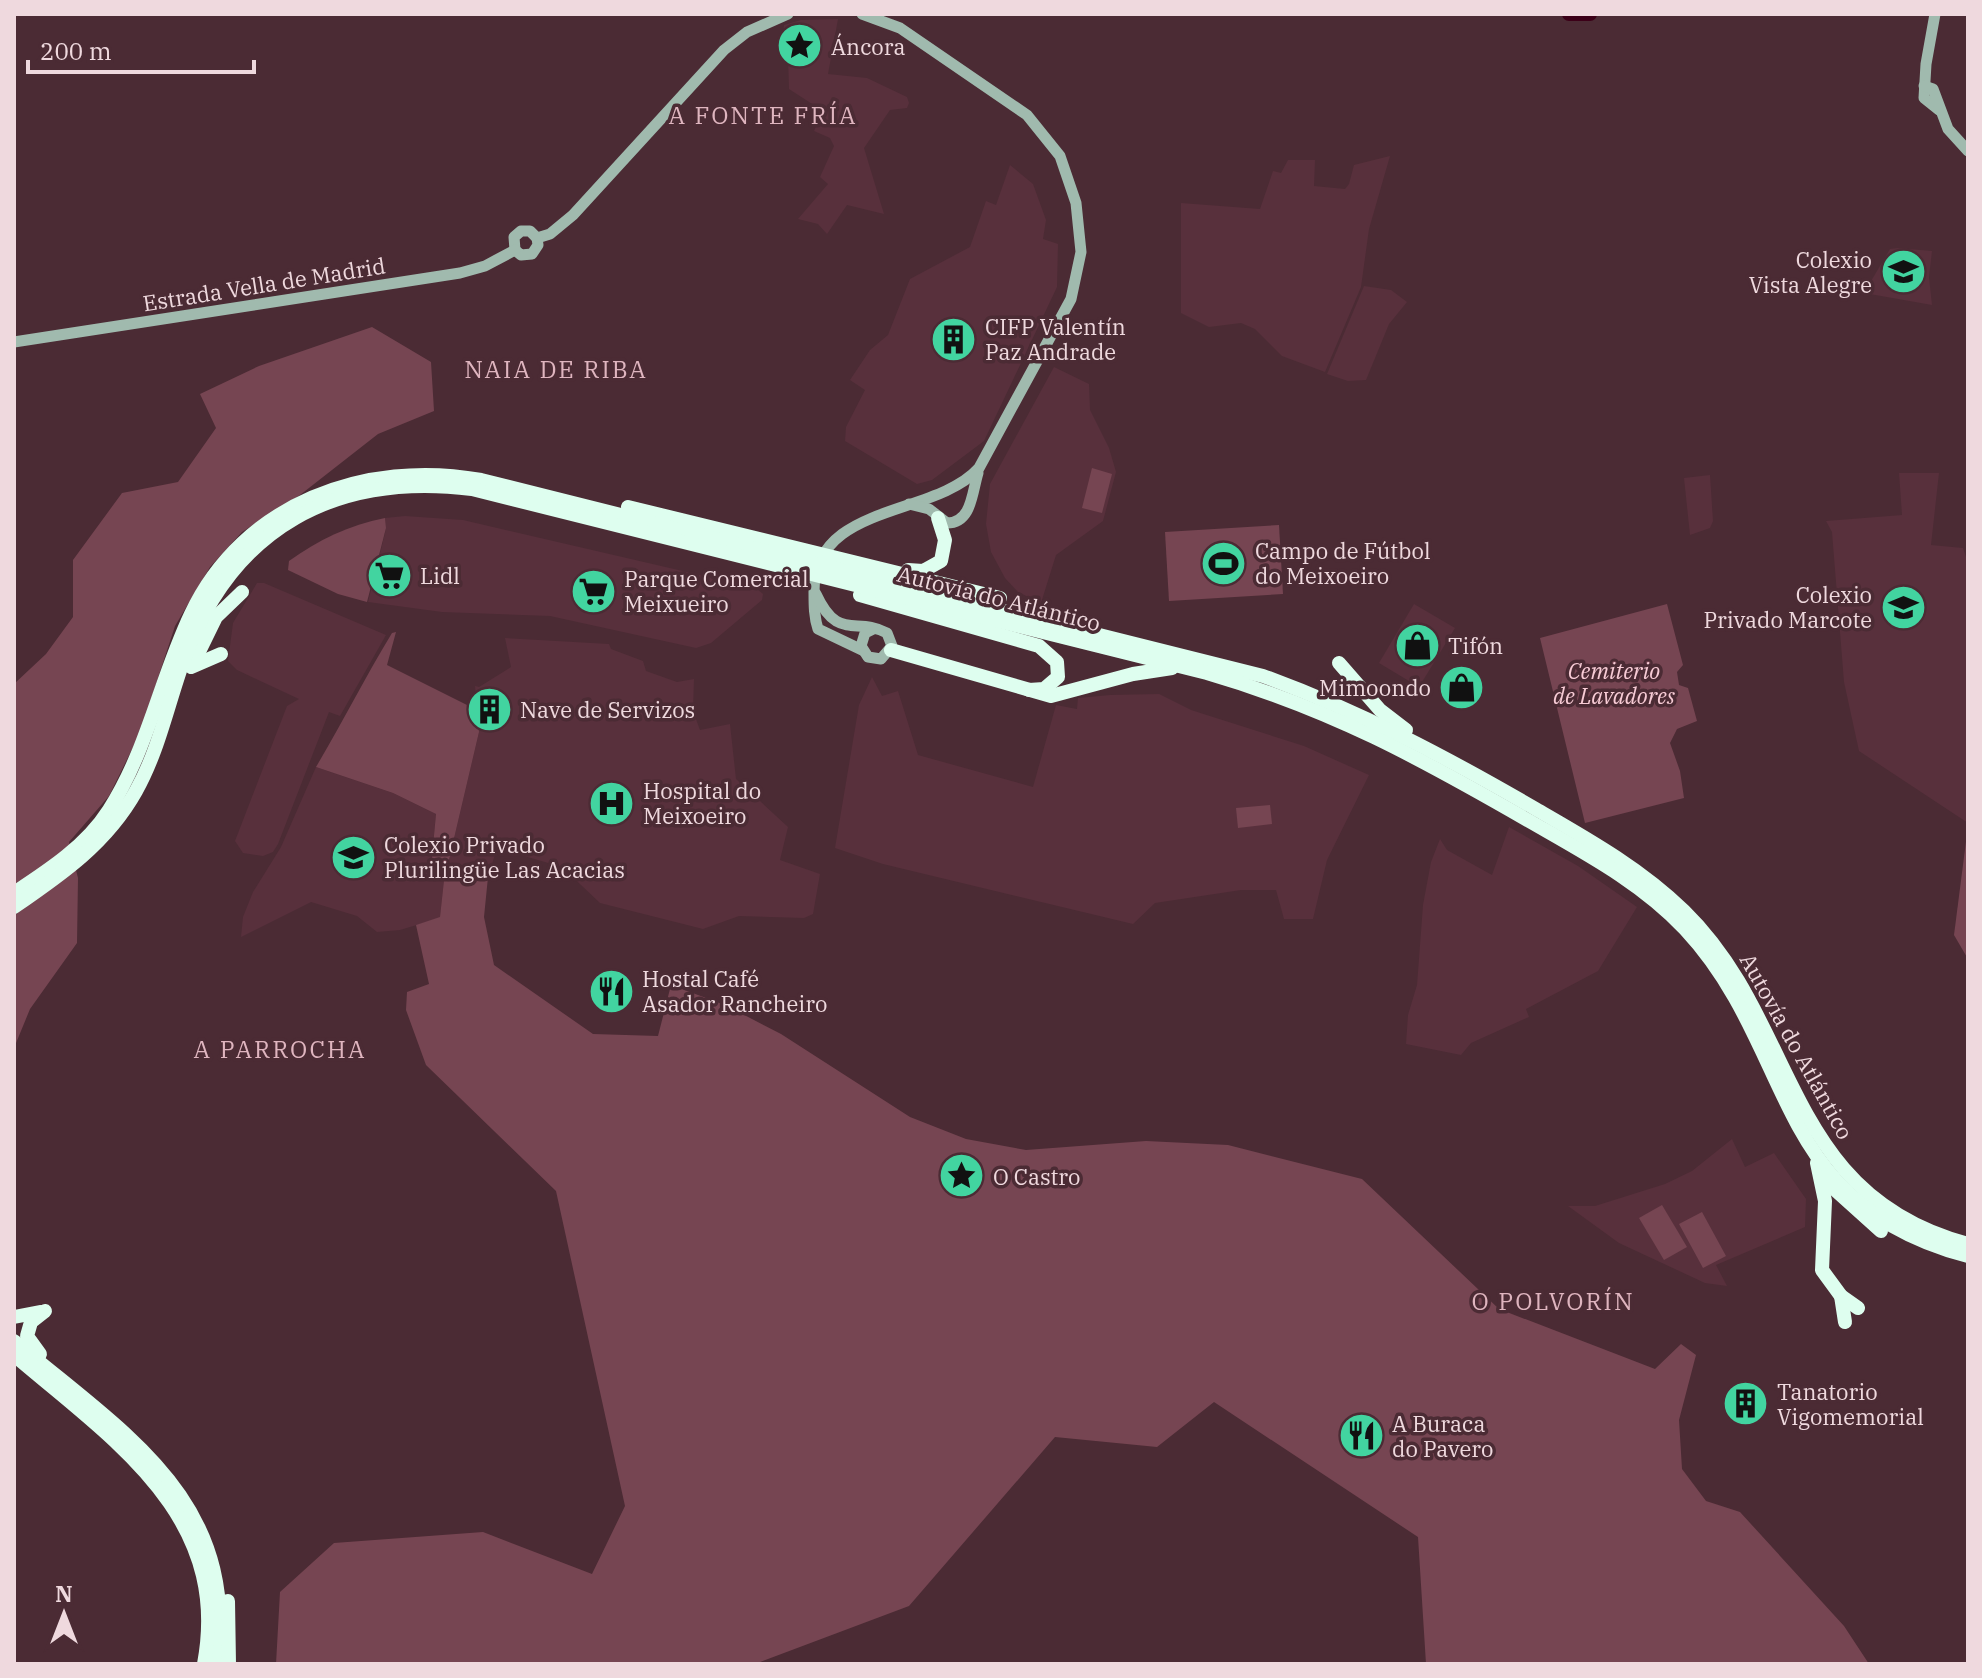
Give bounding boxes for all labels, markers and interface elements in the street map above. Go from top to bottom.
place icon: Áncora [776,22,824,70]
scale bar [28,24,254,74]
place label: Áncora [831,32,905,61]
text: 200 m [40,35,112,67]
district label: A FONTE FRÍA [668,99,858,131]
place label: Colexio Vista Alegre [1749,245,1872,299]
school or university icon: Colexio Vista Alegre [1879,248,1927,296]
street label: Estrada Vella de Madrid [141,251,387,317]
place label: CIFP Valentín Paz Andrade [985,312,1126,366]
building icon: CIFP Valentín Paz Andrade [930,315,978,363]
district label: NAIA DE RIBA [464,353,648,385]
place label: Campo de Fútbol do Meixoeiro [1255,536,1431,590]
sports icon: Campo de Fútbol do Meixoeiro [1200,539,1248,587]
supermarket icon: Lidl [365,551,413,599]
street label: Autovía do Atlántico [894,559,1104,637]
place label: Lidl [420,561,460,590]
place label: Parque Comercial Meixueiro [624,564,809,618]
supermarket icon: Parque Comercial Meixueiro [569,567,617,615]
place label: Colexio Privado Marcote [1703,580,1872,634]
school or university icon: Colexio Privado Marcote [1879,583,1927,631]
shop icon: Tifón [1393,621,1441,669]
place label: Tifón [1448,631,1503,660]
park label: Cemiterio de Lavadores [1553,656,1676,710]
shop icon: Mimoondo [1438,663,1486,711]
place label: Mimoondo [1319,673,1431,702]
building icon: Nave de Servizos [465,685,513,733]
place label: Nave de Servizos [520,695,695,724]
place label: Hospital do Meixoeiro [643,776,761,830]
hospital icon: Hospital do Meixoeiro [588,779,636,827]
place label: Colexio Privado Plurilingüe Las Acacias [384,830,625,884]
school or university icon: Colexio Privado Plurilingüe Las Acacias [329,833,377,881]
street label: Autovía do Atlántico [1734,948,1860,1144]
place label: Hostal Café Asador Rancheiro [642,964,827,1018]
restaurant icon: Hostal Café Asador Rancheiro [587,967,635,1015]
district label: A PARROCHA [194,1033,366,1065]
place icon: O Castro [938,1152,986,1200]
place label: O Castro [993,1162,1080,1191]
district label: O POLVORÍN [1471,1285,1635,1317]
place label: Tanatorio Vigomemorial [1777,1377,1924,1431]
building icon: Tanatorio Vigomemorial [1722,1380,1770,1428]
place label: A Buraca do Pavero [1392,1409,1494,1463]
restaurant icon: A Buraca do Pavero [1337,1412,1385,1460]
north arrow [24,1574,104,1654]
text: N [55,1579,73,1608]

